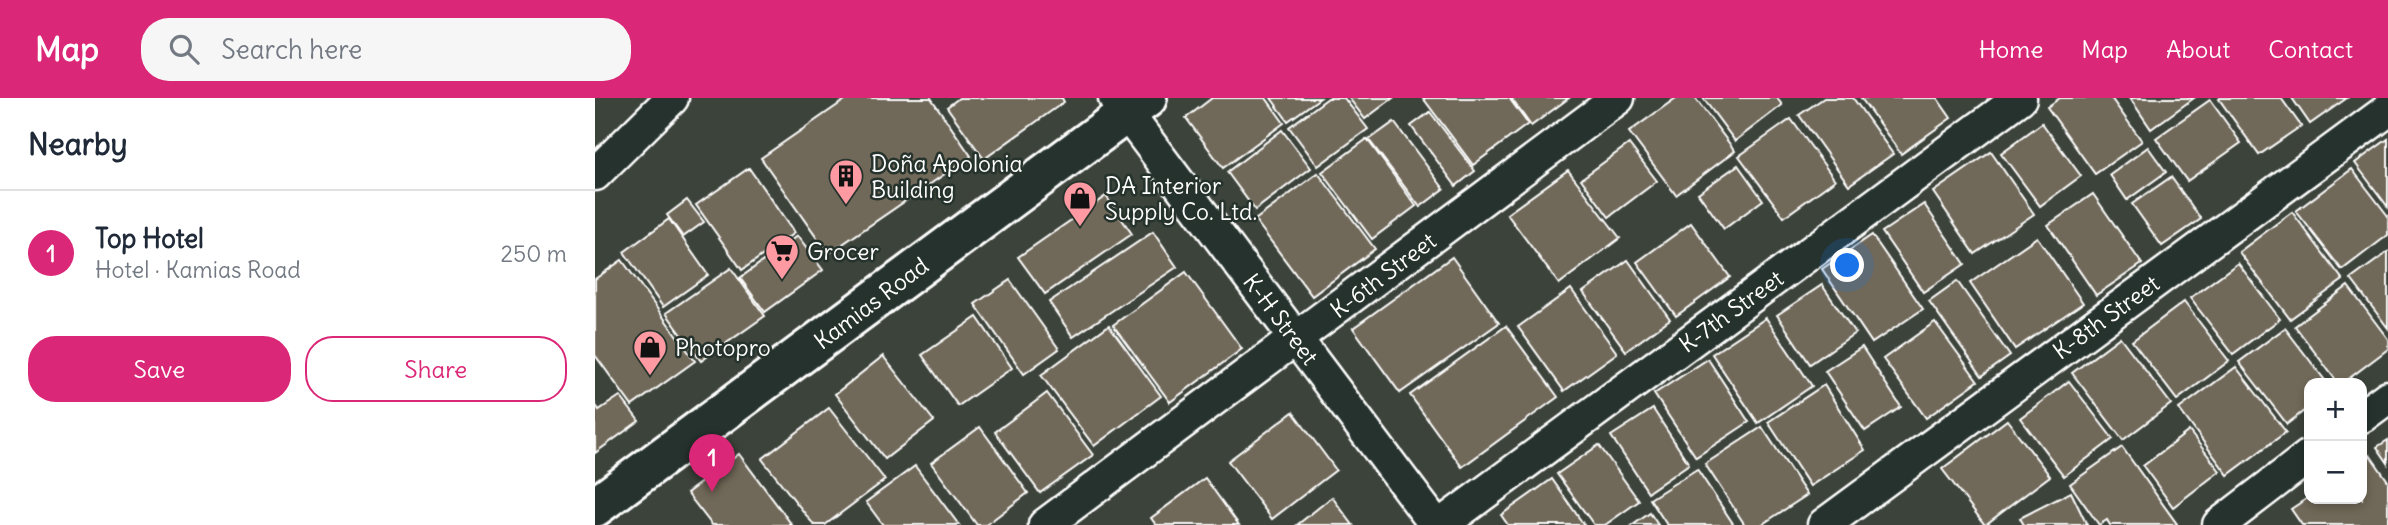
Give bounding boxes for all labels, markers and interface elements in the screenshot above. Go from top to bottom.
search box [141,18,631,81]
text: Map [35,28,99,70]
icon: search [165,30,203,68]
text: Search here [221,33,362,66]
text: Home [1979,34,2043,64]
text: Map [2081,34,2128,64]
text: About [2166,34,2230,64]
text: Contact [2268,34,2353,64]
text: Nearby [28,125,128,163]
place label: Doña Apolonia Building [871,149,1023,204]
building icon: Doña Apolonia Building [827,157,865,206]
place label: DA Interior Supply Co. Ltd. [1105,171,1257,226]
shop icon: DA Interior Supply Co. Ltd. [1061,179,1099,228]
text: Top Hotel [95,222,204,255]
street label: K-6th Street [1325,226,1442,324]
supermarket icon: Grocer [763,232,801,281]
place label: Grocer [807,237,879,266]
text: 1 [46,239,56,268]
text: 250 m [500,239,567,268]
your location [1830,248,1864,282]
street label: Kamias Road [808,251,934,355]
text: Hotel · Kamias Road [95,255,301,284]
street label: K-7th Street [1673,263,1789,358]
street label: K-H Street [1237,268,1325,371]
street label: K-8th Street [2047,269,2165,365]
shop icon: Photopro [631,328,669,377]
place label: Photopro [675,333,771,362]
button: Save [28,336,291,402]
button: Share [305,336,567,402]
map controls [2304,378,2367,504]
button: + [2304,378,2367,441]
pin: 1 [689,434,735,492]
button: − [2304,441,2367,504]

